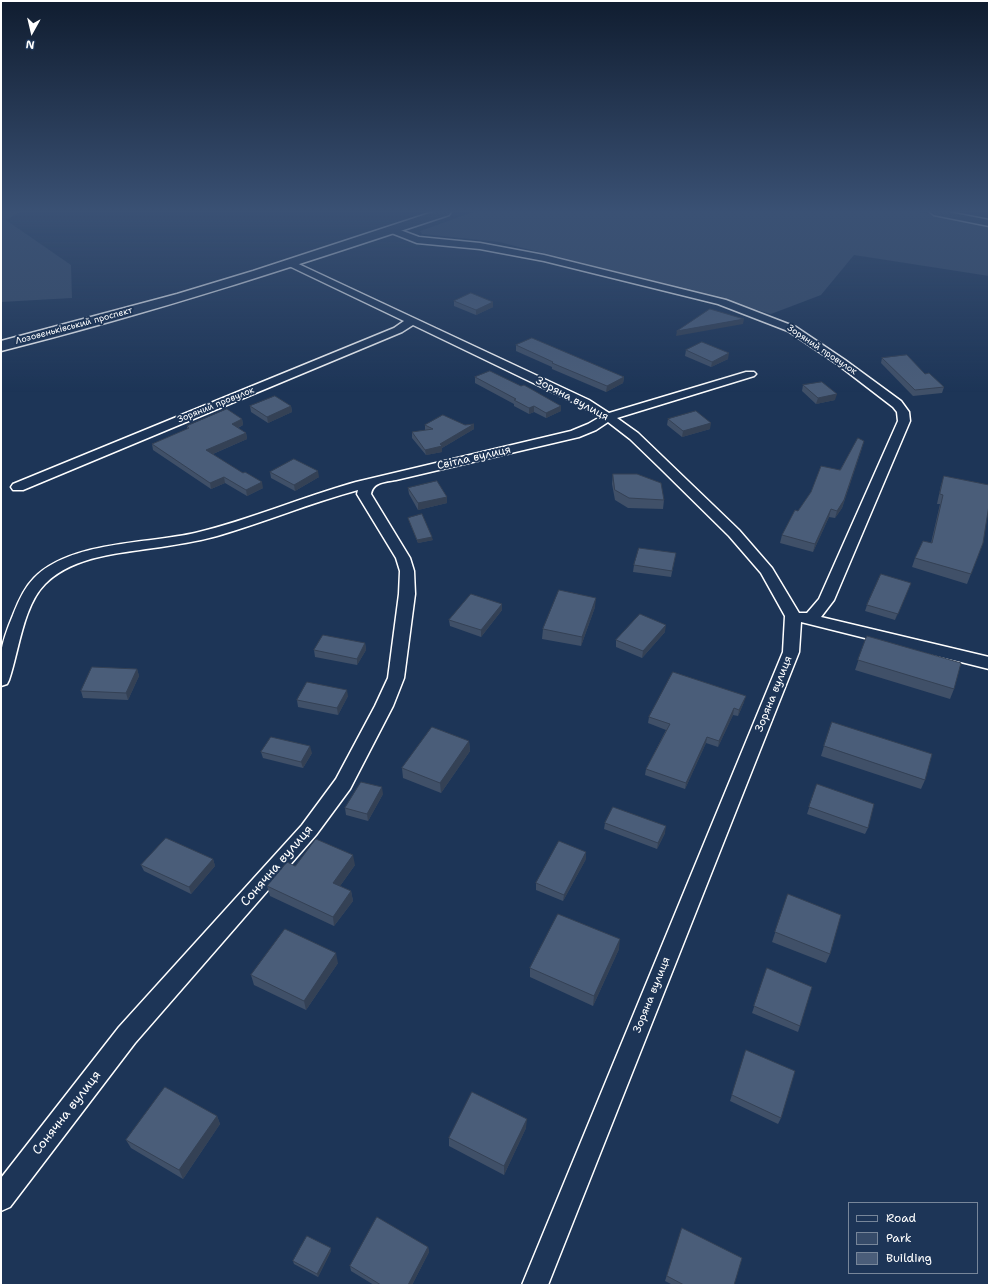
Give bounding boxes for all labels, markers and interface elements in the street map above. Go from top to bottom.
north arrow [12,12,52,52]
text: N [25,36,36,52]
street label: Лозовеньківський проспект [14,305,134,347]
street label: Зоряний провулок [785,323,859,377]
street label: Зоряна вулиця [533,374,611,424]
street label: Зоряний провулок [176,385,256,425]
street label: Світла вулиця [436,443,512,473]
street label: Зоряна вулиця [753,654,795,734]
street label: Сонячна вулиця [238,822,316,910]
street label: Зоряна вулиця [631,955,673,1035]
street label: Сонячна вулиця [29,1068,105,1158]
legend [848,1202,978,1274]
text: Road [886,1210,916,1226]
text: Park [886,1230,912,1246]
text: Building [886,1250,932,1266]

